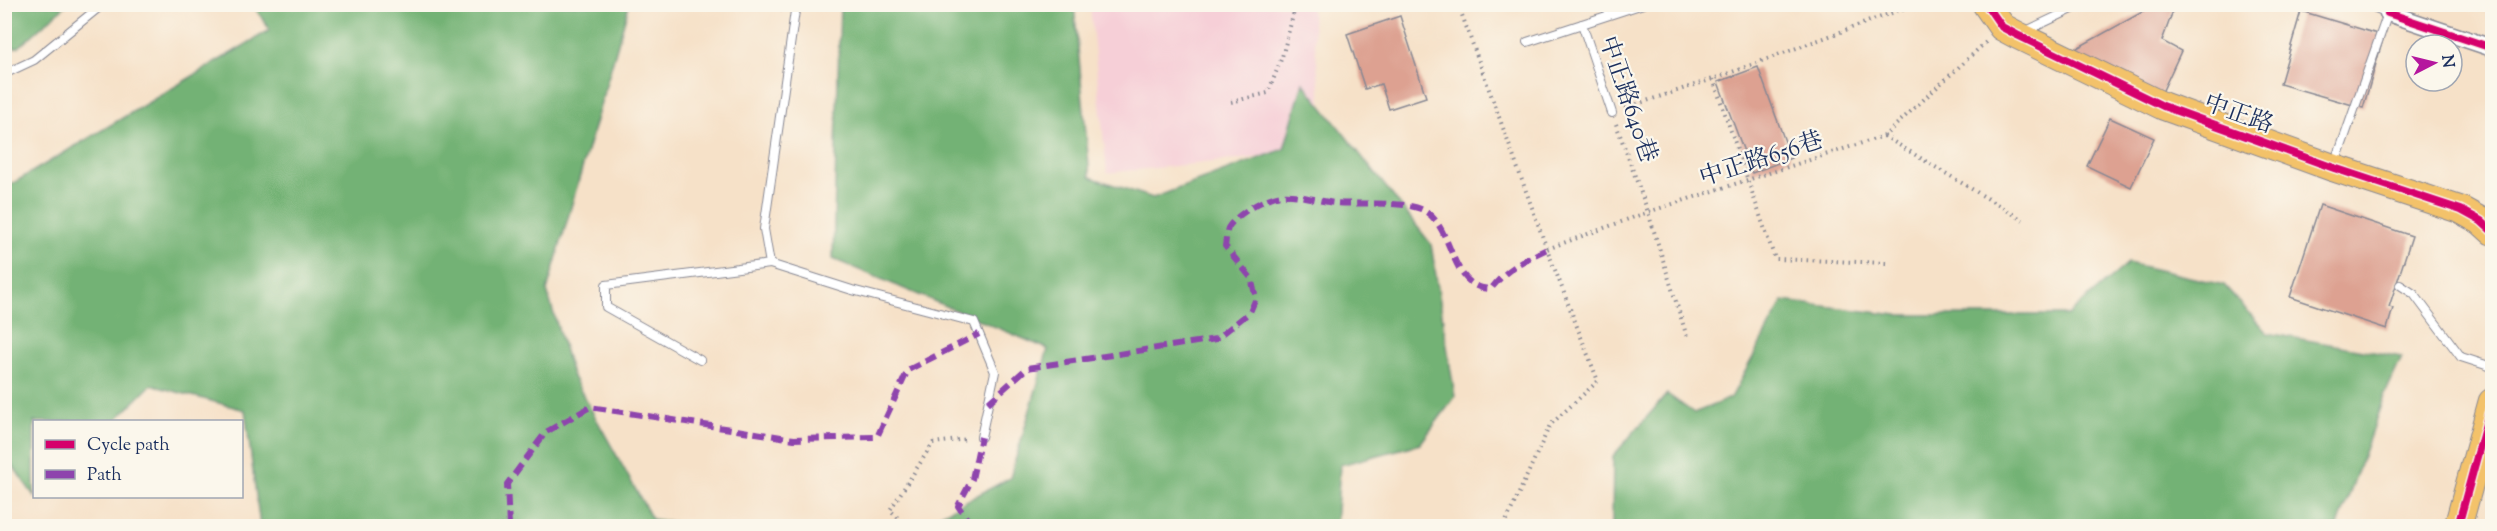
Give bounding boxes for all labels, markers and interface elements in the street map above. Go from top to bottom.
street label: 中正路640巷 [1590,32,1665,168]
north arrow [2404,33,2464,93]
text: N [2434,54,2459,69]
street label: 中正路 [2199,87,2278,143]
street label: 中正路656巷 [1695,124,1828,196]
legend [33,420,243,498]
text: Cycle path [87,433,170,459]
text: Path [87,463,122,489]

